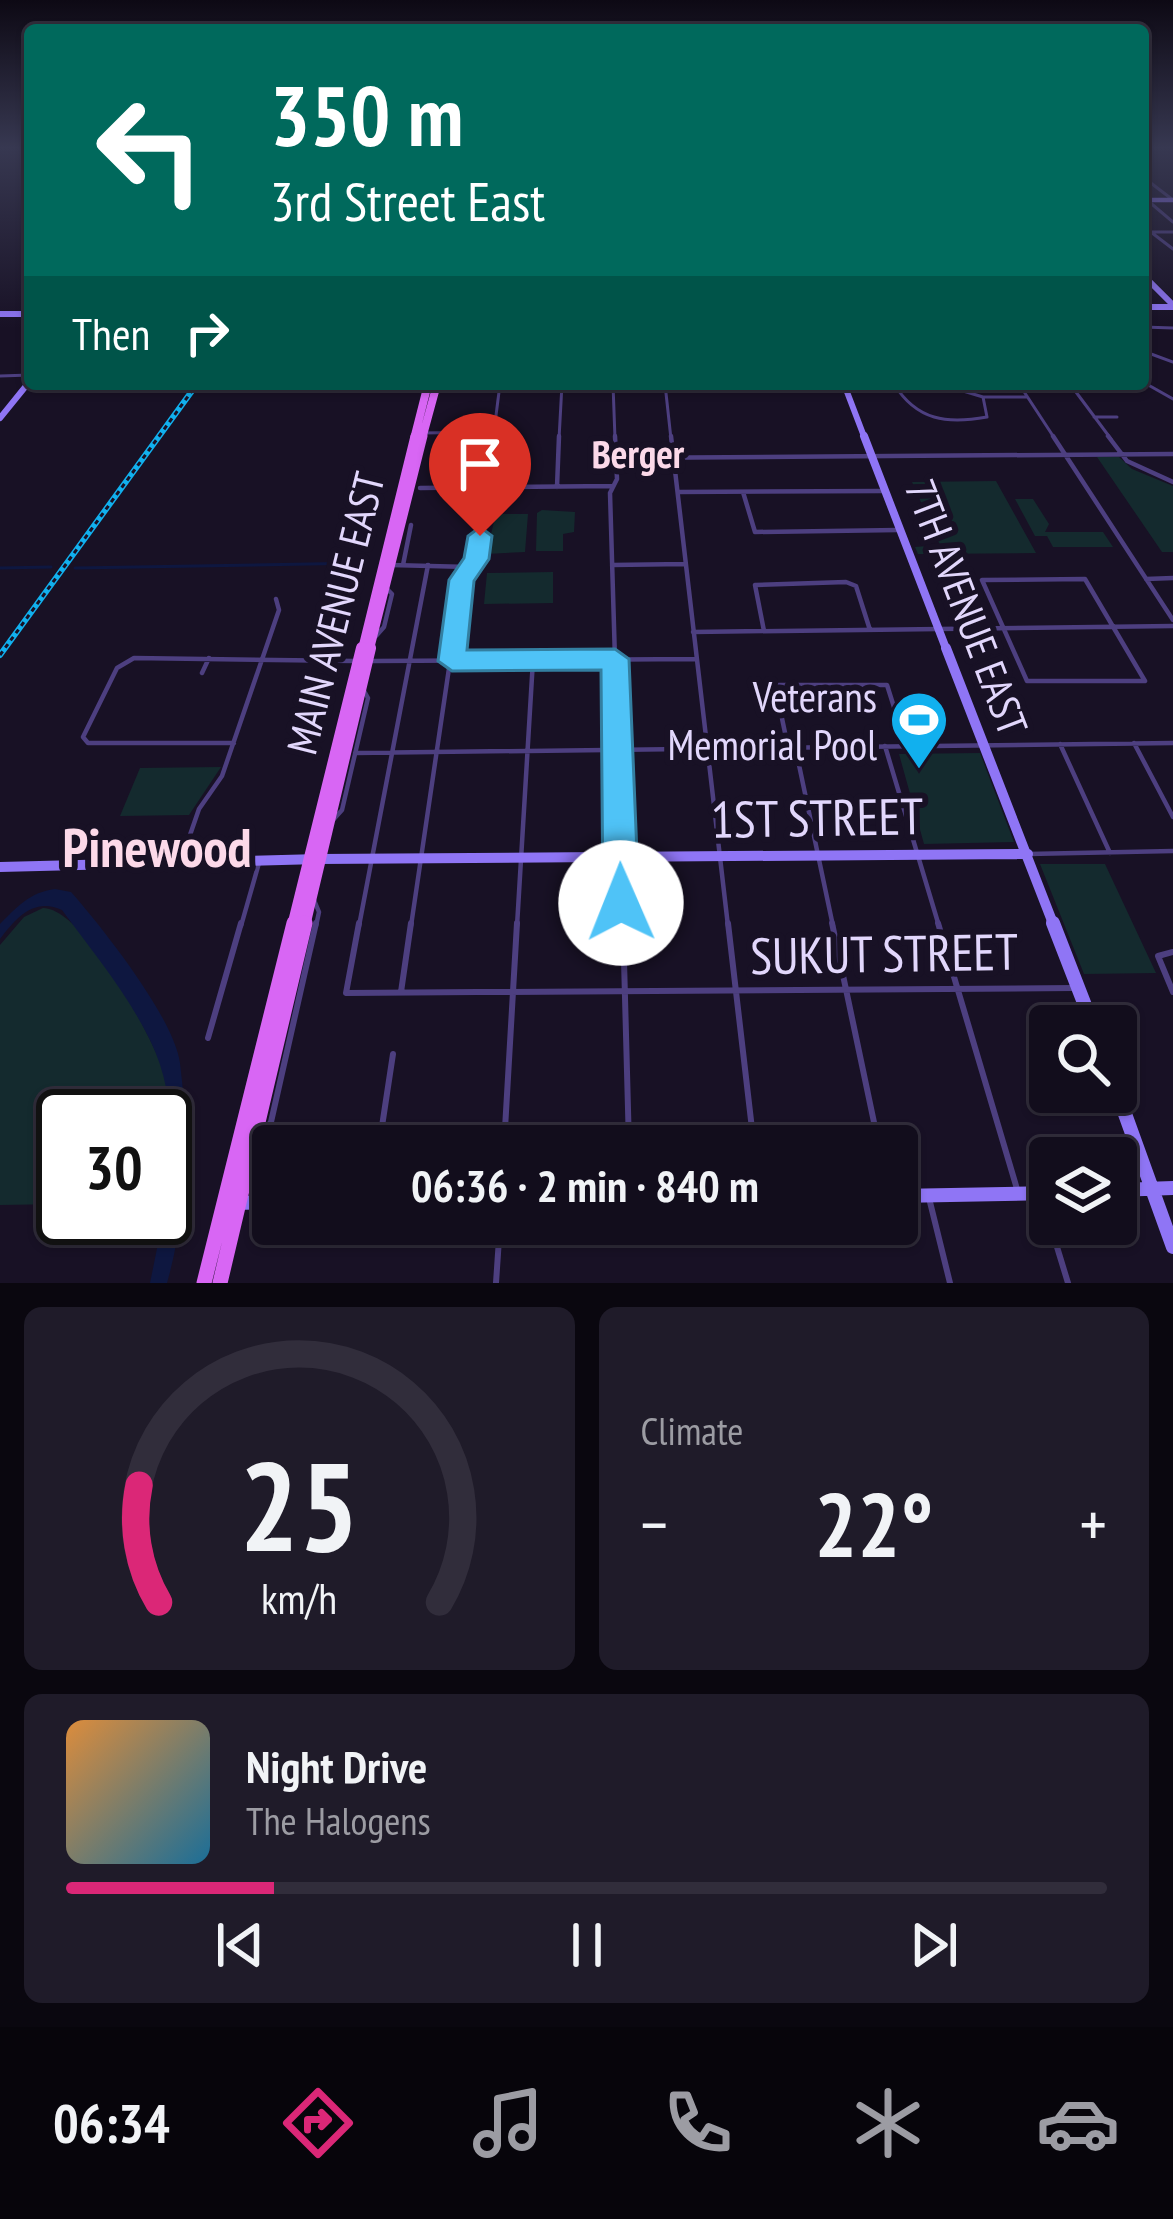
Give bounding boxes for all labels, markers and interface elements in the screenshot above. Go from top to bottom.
text: 350 m [270,60,463,169]
icon: left [72,72,228,228]
text: 3rd Street East [270,166,545,236]
icon: right [174,300,240,366]
text: Then [72,304,150,362]
pin [429,413,531,536]
district label: Berger [592,428,685,479]
icon: arrive [447,431,513,497]
street label: MAIN AVENUE EAST [273,466,397,760]
street label: 7TH AVENUE EAST [893,471,1041,743]
place label: Veterans Memorial Pool [668,669,877,772]
sports icon: Veterans Memorial Pool [888,689,950,771]
street label: 1ST STREET [710,782,924,852]
district label: Pinewood [62,812,252,882]
position arrow [558,840,684,966]
street label: SUKUT STREET [750,918,1019,988]
map controls [1029,1005,1137,1245]
button: search [1029,1005,1137,1113]
speed limit sign: 30 [36,1089,192,1245]
button: layers [1029,1137,1137,1245]
text: 06:36 · 2 min · 840 m [411,1156,759,1214]
text: Climate [641,1405,743,1456]
text: 25 [240,1424,359,1585]
text: 22° [814,1465,933,1582]
text: − [641,1481,668,1566]
text: + [1080,1481,1107,1566]
text: km/h [261,1569,337,1625]
text: Night Drive [246,1737,427,1795]
text: The Halogens [246,1795,431,1846]
icon: previous [207,1912,273,1978]
icon: pause [554,1912,620,1978]
icon: next [901,1912,967,1978]
icon: directions [276,2081,360,2165]
icon: music [466,2081,550,2165]
icon: phone [656,2081,740,2165]
icon: climate [846,2081,930,2165]
icon: car [1036,2081,1120,2165]
text: 06:34 [53,2088,170,2158]

